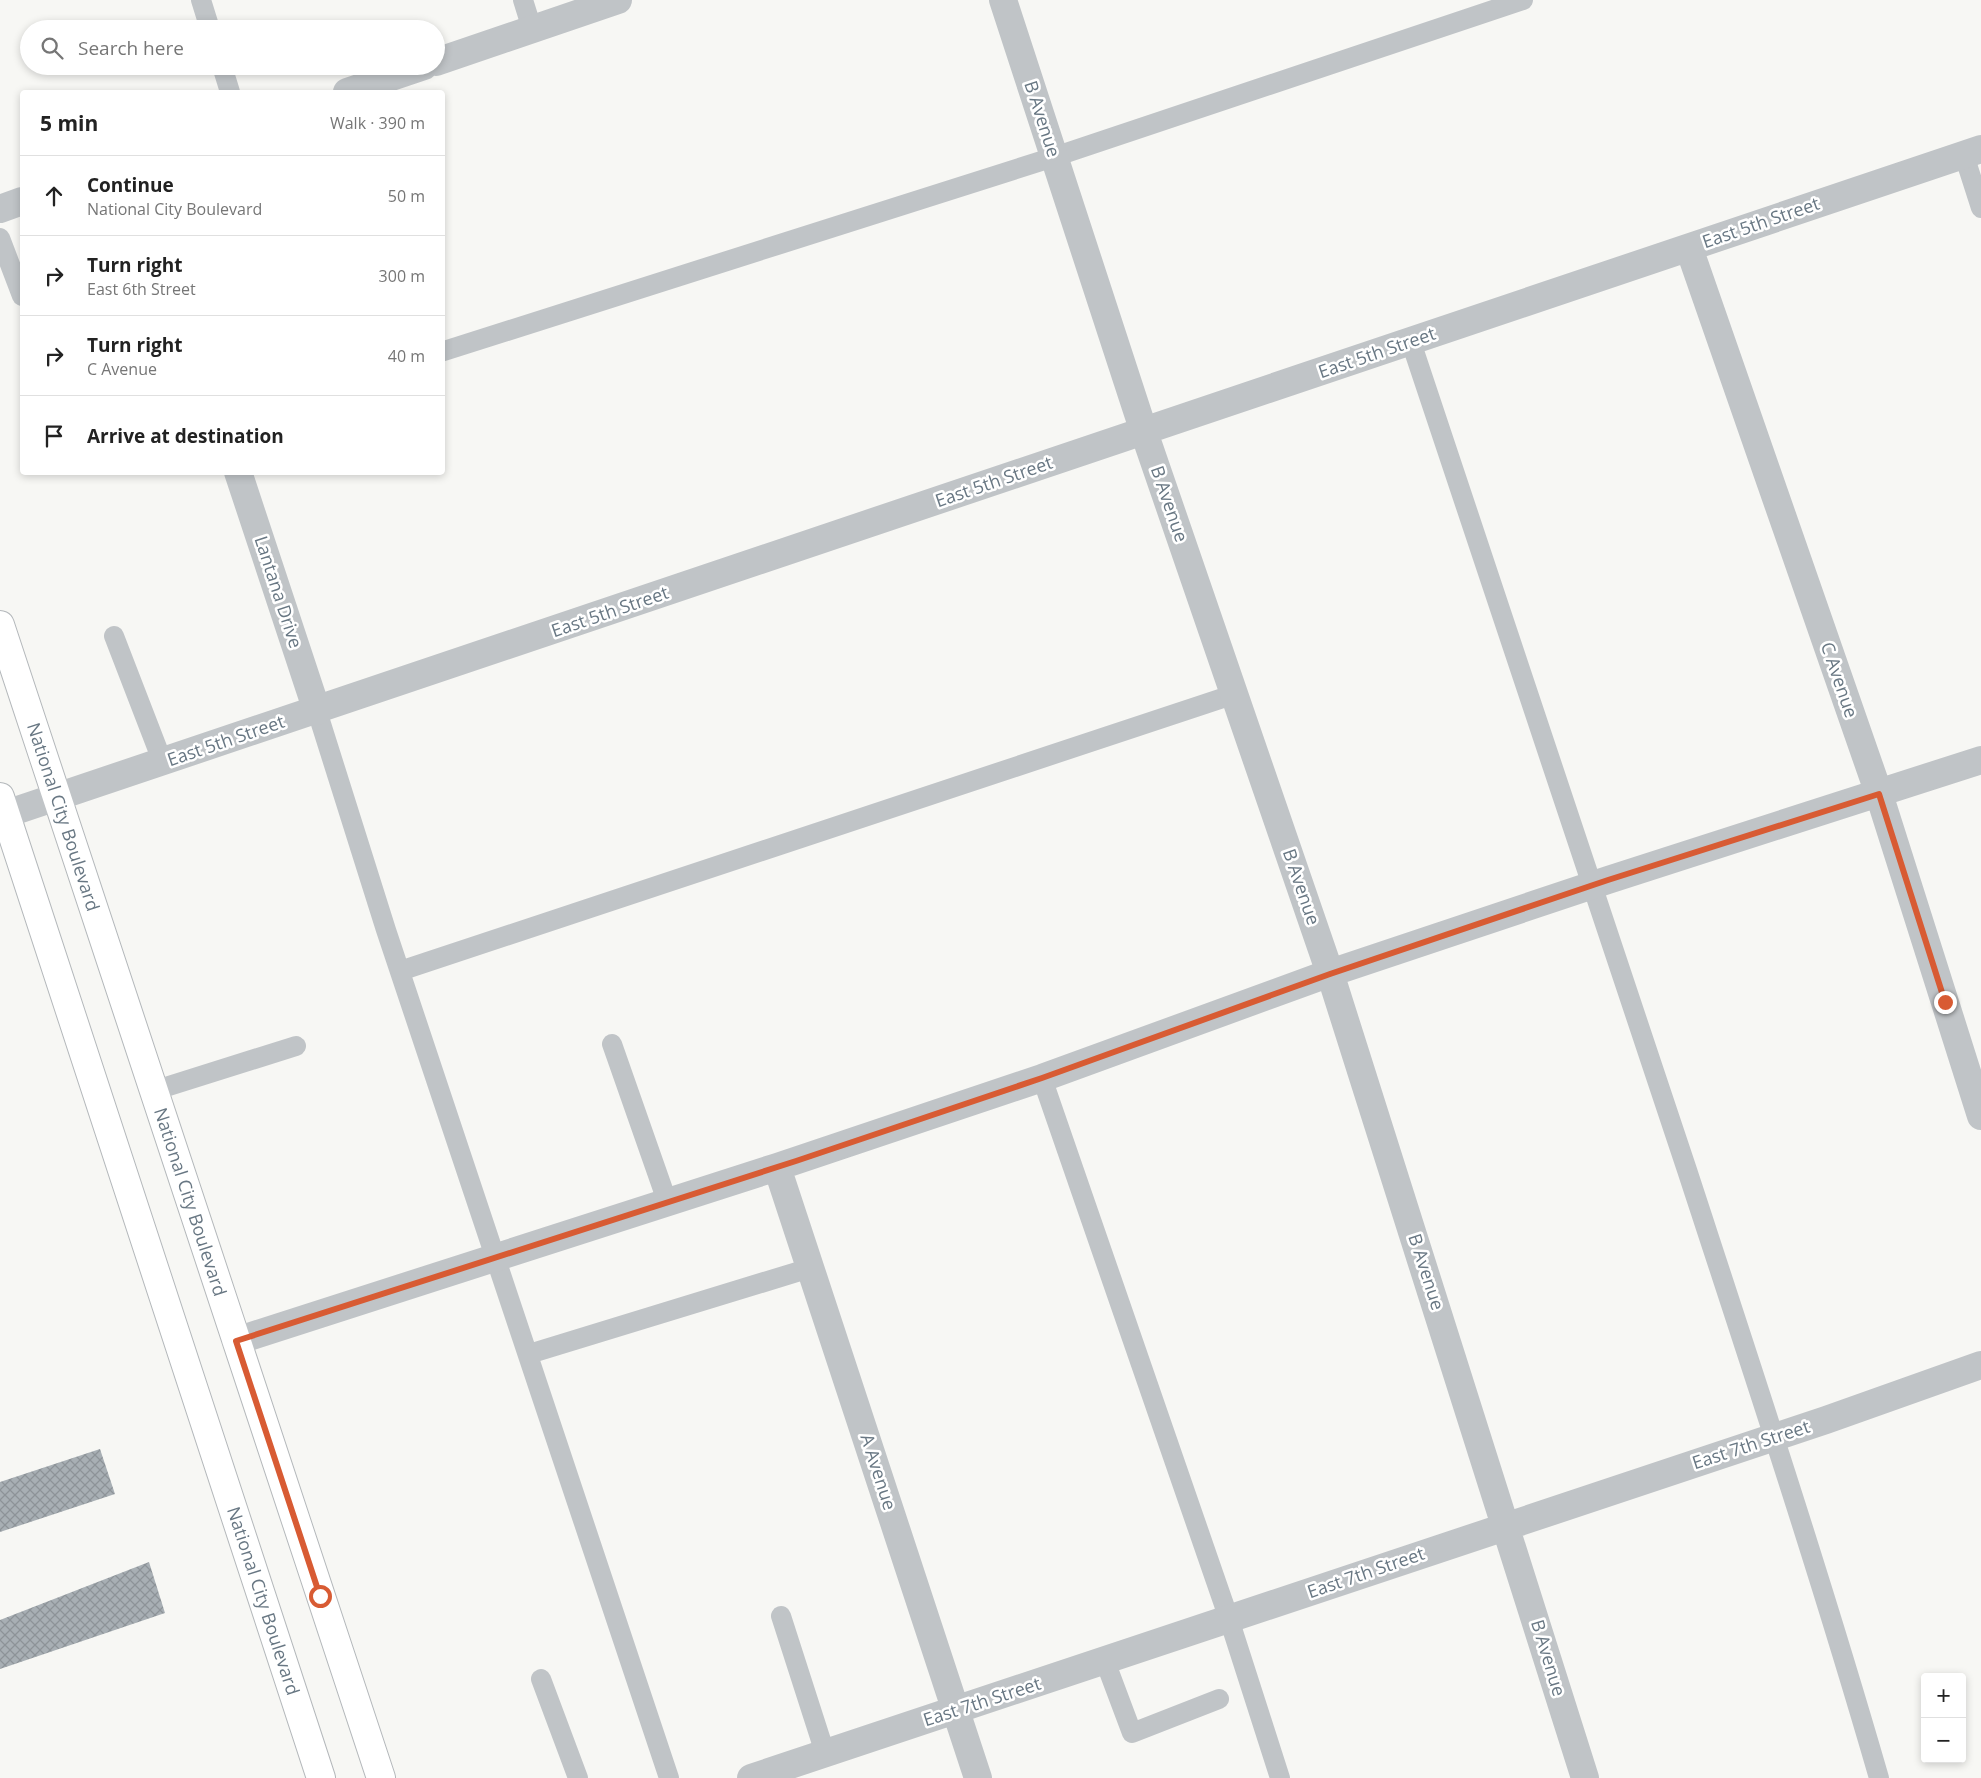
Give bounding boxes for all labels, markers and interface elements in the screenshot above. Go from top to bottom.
search box [20,20,445,75]
icon: search [38,34,66,62]
text: Search here [78,35,184,61]
street label: B Avenue [1019,77,1067,160]
text: 5 min [40,109,98,137]
text: Walk · 390 m [330,112,425,134]
text: Continue [87,172,174,198]
icon: ahead [40,182,68,210]
text: 50 m [388,185,425,207]
street label: East 5th Street [1699,191,1822,253]
text: National City Boulevard [87,198,262,220]
text: Turn right [87,252,182,278]
icon: right [40,262,68,290]
text: 300 m [379,265,425,287]
text: East 6th Street [87,278,196,300]
street label: East 5th Street [1315,321,1438,383]
text: Turn right [87,332,182,358]
icon: right [40,342,68,370]
text: 40 m [388,345,425,367]
text: C Avenue [87,358,157,380]
icon: arrive [40,422,68,450]
text: Arrive at destination [87,423,284,449]
street label: East 5th Street [932,450,1055,512]
street label: B Avenue [1146,462,1194,545]
street label: Lantana Drive [250,533,308,651]
street label: East 5th Street [548,580,671,642]
street label: C Avenue [1816,639,1864,721]
street label: East 5th Street [164,709,287,771]
street label: National City Boulevard [22,719,106,914]
street label: B Avenue [1278,845,1326,928]
route end [1934,991,1957,1014]
street label: National City Boulevard [149,1104,233,1299]
street label: B Avenue [1403,1230,1451,1313]
street label: East 7th Street [1689,1414,1813,1474]
street label: A Avenue [855,1431,903,1513]
street label: National City Boulevard [222,1503,306,1698]
street label: East 7th Street [1304,1541,1427,1603]
route start [309,1585,332,1608]
street label: B Avenue [1526,1616,1572,1699]
street label: East 7th Street [920,1671,1044,1731]
map controls [1921,1673,1966,1763]
button: + [1921,1673,1966,1718]
button: − [1921,1718,1966,1763]

